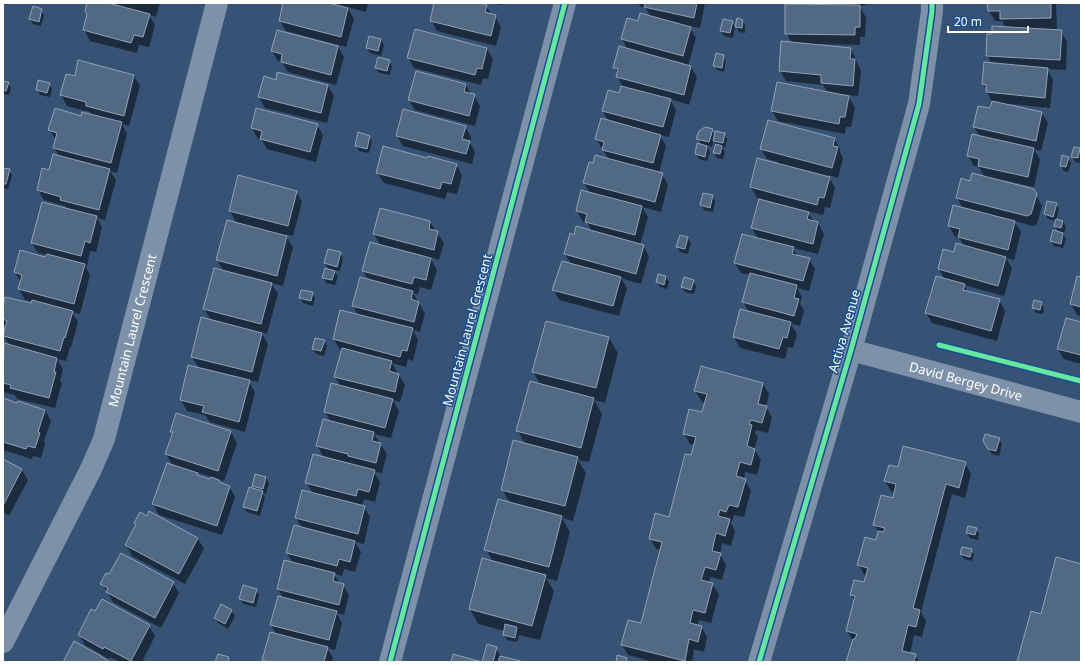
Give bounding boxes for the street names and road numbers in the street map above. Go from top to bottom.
street label: Mountain Laurel Crescent [104,252,161,409]
street label: Mountain Laurel Crescent [438,252,496,408]
street label: Activa Avenue [824,287,864,375]
street label: David Bergey Drive [907,357,1024,405]

